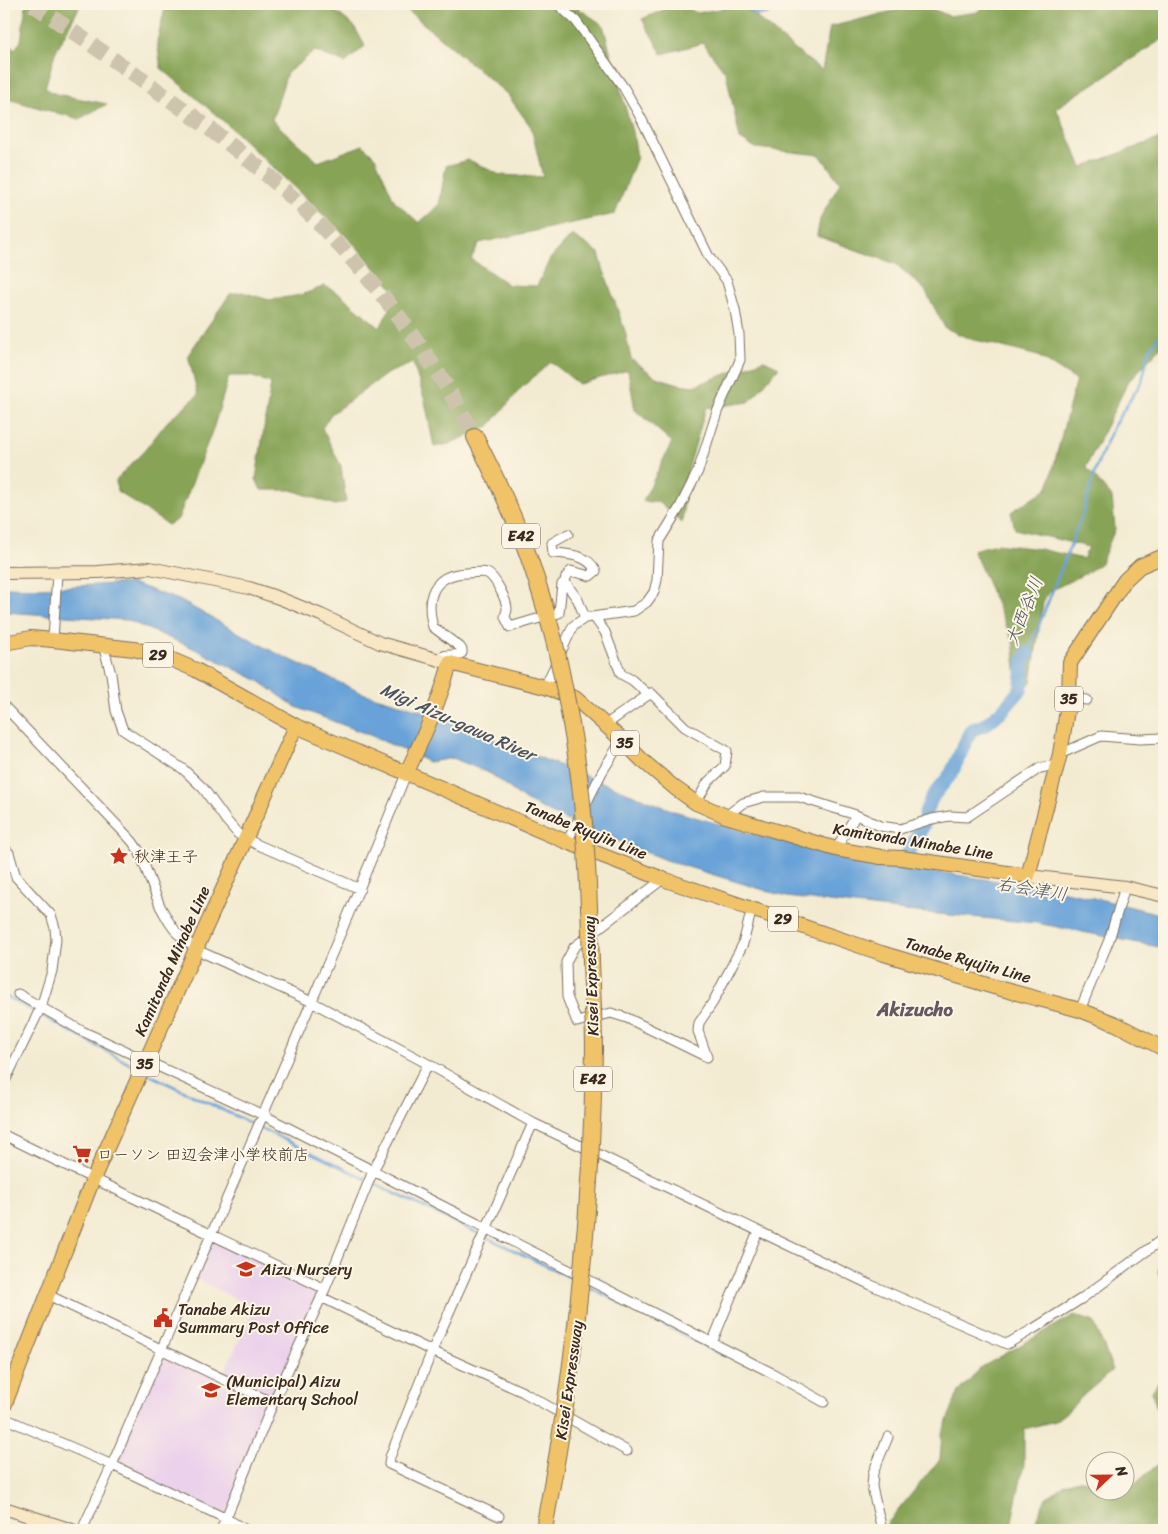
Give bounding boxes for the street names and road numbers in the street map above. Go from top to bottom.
road number: E42 [502,524,540,548]
road number: 29 [143,642,173,668]
road number: 35 [1055,686,1083,712]
road number: 35 [611,730,639,756]
street label: Tanabe Ryujin Line [520,792,652,868]
street label: Kamitonda Minabe Line [831,814,995,868]
street label: Kamitonda Minabe Line [126,881,218,1041]
road number: 29 [768,906,798,932]
street label: Kisei Expressway [574,915,608,1036]
street label: Tanabe Ryujin Line [901,928,1035,992]
road number: 35 [131,1052,159,1076]
road number: E42 [574,1066,612,1092]
street label: Kisei Expressway [546,1318,592,1441]

